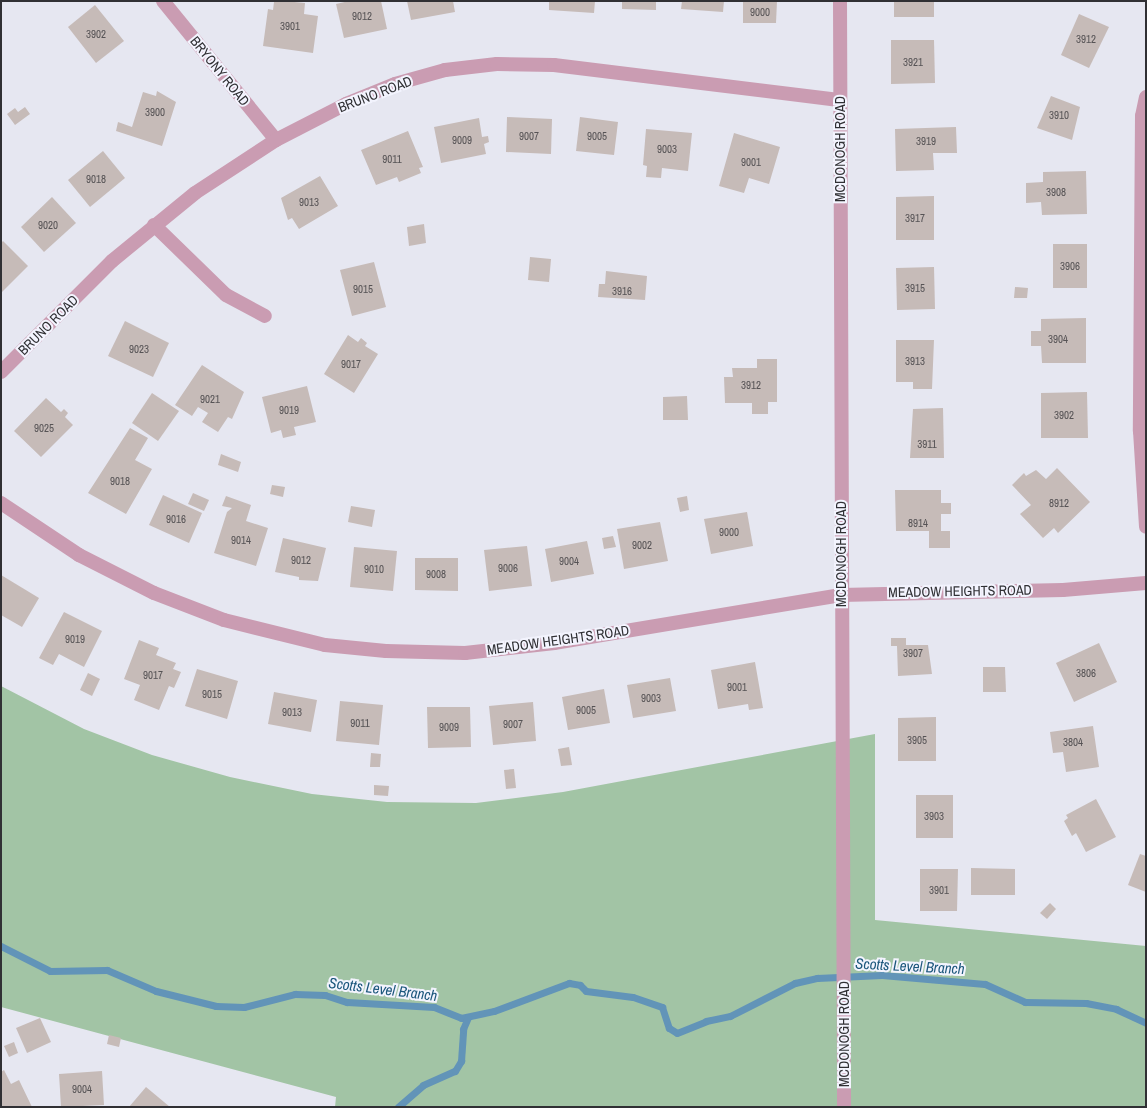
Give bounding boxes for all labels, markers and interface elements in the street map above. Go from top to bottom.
house number: 9000 [750,5,770,19]
house number: 9012 [352,9,372,23]
house number: 3901 [280,19,300,33]
house number: 3902 [86,27,106,41]
house number: 3912 [1076,32,1096,46]
street label: BRYONY ROAD [187,33,253,109]
house number: 3921 [903,55,923,69]
street label: BRUNO ROAD [336,72,414,116]
street label: MCDONOGH ROAD [832,96,848,202]
house number: 3900 [145,105,165,119]
house number: 3910 [1049,108,1069,122]
house number: 9007 [519,129,539,143]
house number: 9005 [587,129,607,143]
house number: 9009 [452,133,472,147]
house number: 3919 [916,134,936,148]
house number: 9003 [657,142,677,156]
house number: 9011 [382,152,402,166]
house number: 9001 [741,155,761,169]
house number: 9018 [86,172,106,186]
house number: 3908 [1046,185,1066,199]
house number: 9013 [299,195,319,209]
house number: 3917 [905,211,925,225]
house number: 9020 [38,218,58,232]
house number: 3906 [1060,259,1080,273]
house number: 3915 [905,281,925,295]
house number: 9015 [353,282,373,296]
house number: 3916 [612,284,632,298]
street label: BRUNO ROAD [15,292,81,358]
house number: 3904 [1048,332,1068,346]
house number: 9023 [129,342,149,356]
house number: 3913 [905,354,925,368]
house number: 9017 [341,357,361,371]
house number: 3912 [741,378,761,392]
house number: 9021 [200,392,220,406]
house number: 9019 [279,403,299,417]
house number: 3902 [1054,408,1074,422]
house number: 9025 [34,421,54,435]
house number: 3911 [917,437,937,451]
house number: 9018 [110,474,130,488]
house number: 8912 [1049,496,1069,510]
street label: MCDONOGH ROAD [833,501,849,607]
house number: 9016 [166,512,186,526]
house number: 8914 [908,516,928,530]
house number: 9000 [719,525,739,539]
house number: 9014 [231,533,251,547]
house number: 9002 [632,538,652,552]
house number: 9012 [291,553,311,567]
house number: 9004 [559,554,579,568]
house number: 9006 [498,561,518,575]
house number: 9010 [364,562,384,576]
house number: 9008 [426,567,446,581]
street label: MEADOW HEIGHTS ROAD [888,581,1032,601]
street label: MEADOW HEIGHTS ROAD [486,622,630,658]
house number: 9019 [65,632,85,646]
house number: 3907 [903,646,923,660]
house number: 3806 [1076,666,1096,680]
house number: 9017 [143,668,163,682]
house number: 9001 [727,680,747,694]
house number: 9015 [202,687,222,701]
house number: 9003 [641,691,661,705]
house number: 9005 [576,703,596,717]
house number: 9013 [282,705,302,719]
house number: 9011 [350,716,370,730]
house number: 9007 [503,717,523,731]
house number: 9009 [439,720,459,734]
house number: 3905 [907,733,927,747]
house number: 3804 [1063,735,1083,749]
house number: 3903 [924,809,944,823]
house number: 3901 [929,883,949,897]
water label: Scotts Level Branch [855,954,965,978]
water label: Scotts Level Branch [328,973,438,1005]
street label: MCDONOGH ROAD [836,981,852,1087]
house number: 9004 [72,1082,92,1096]

